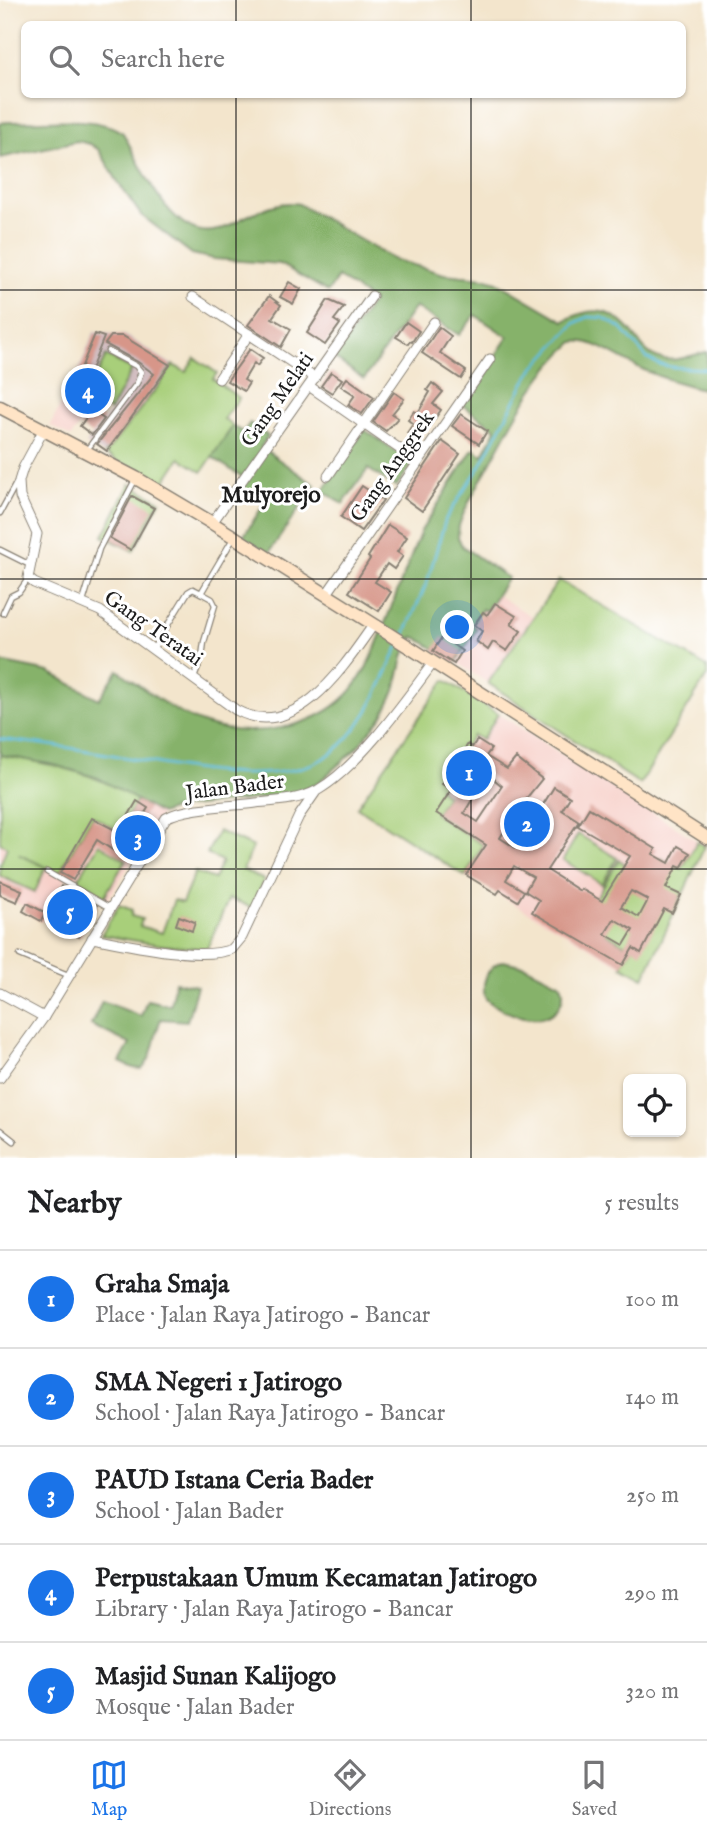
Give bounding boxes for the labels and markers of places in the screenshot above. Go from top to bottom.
pin: 4 [65,365,111,417]
pin: 1 [446,747,492,799]
pin: 2 [504,798,550,850]
pin: 3 [115,812,161,864]
pin: 5 [47,886,93,938]

